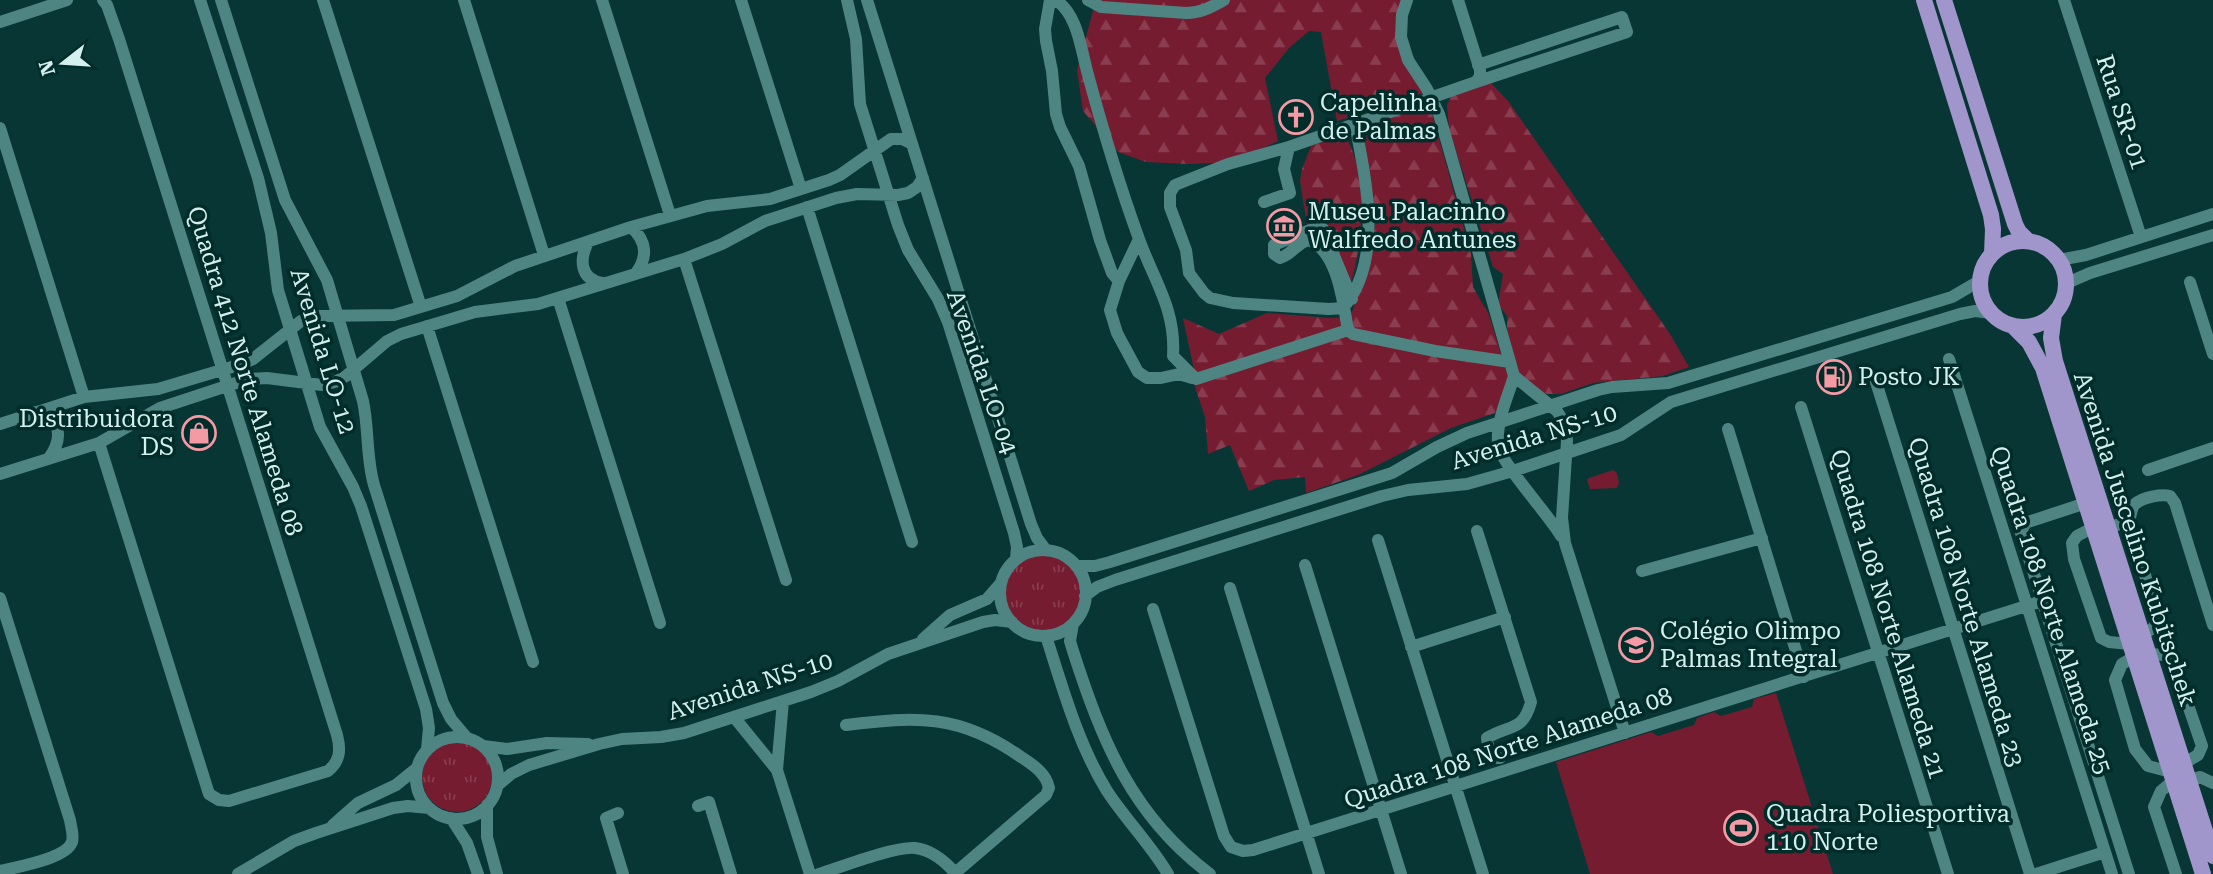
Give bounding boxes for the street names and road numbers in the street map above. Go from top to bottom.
street label: Rua SR-01 [2090,51,2154,173]
street label: Quadra 412 Norte Alameda 08 [181,203,309,539]
street label: Avenida LO-12 [285,265,361,437]
street label: Avenida LO-04 [941,286,1023,458]
street label: Avenida Juscelino Kubitschek [2068,368,2202,710]
street label: Avenida NS-10 [1448,398,1620,476]
street label: Quadra 108 Norte Alameda 23 [1902,434,2030,770]
street label: Quadra 108 Norte Alameda 25 [1985,442,2117,778]
street label: Quadra 108 Norte Alameda 21 [1824,446,1952,782]
street label: Avenida NS-10 [664,646,836,726]
street label: Quadra 108 Norte Alameda 08 [1340,682,1676,814]

